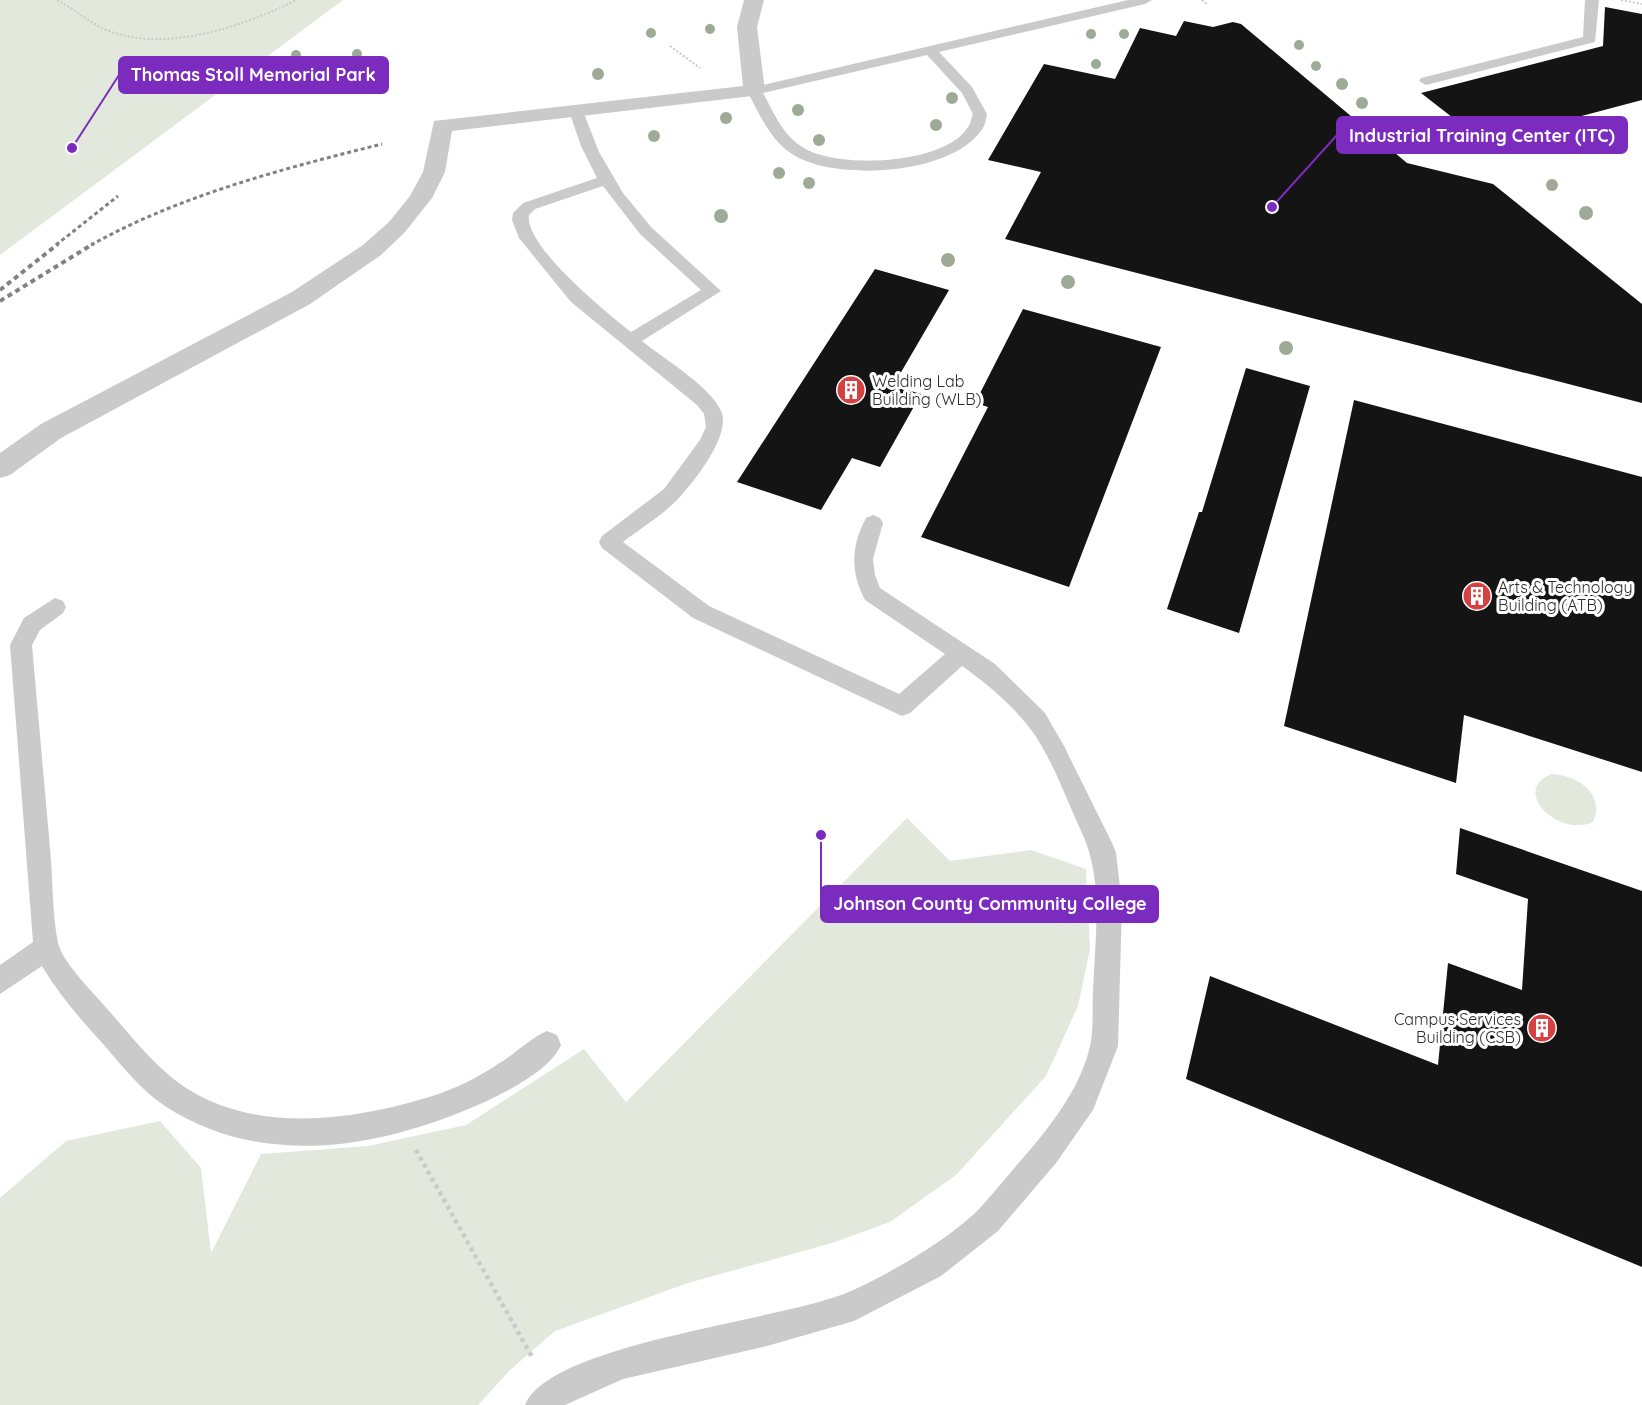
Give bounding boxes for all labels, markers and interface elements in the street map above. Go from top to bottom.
callout: Thomas Stoll Memorial Park [119,57,388,93]
text: Thomas Stoll Memorial Park [130,63,376,86]
callout: Industrial Training Center (ITC) [1337,117,1627,153]
text: Industrial Training Center (ITC) [1349,124,1615,147]
place label: Welding Lab Building (WLB) [872,371,982,409]
building icon: Welding Lab Building (WLB) [835,374,867,406]
place label: Arts & Technology Building (ATB) [1498,577,1633,615]
building icon: Arts & Technology Building (ATB) [1461,580,1493,612]
callout: Johnson County Community College [821,886,1158,922]
text: Johnson County Community College [833,892,1147,915]
place label: Campus Services Building (CSB) [1394,1009,1521,1047]
building icon: Campus Services Building (CSB) [1526,1012,1558,1044]

